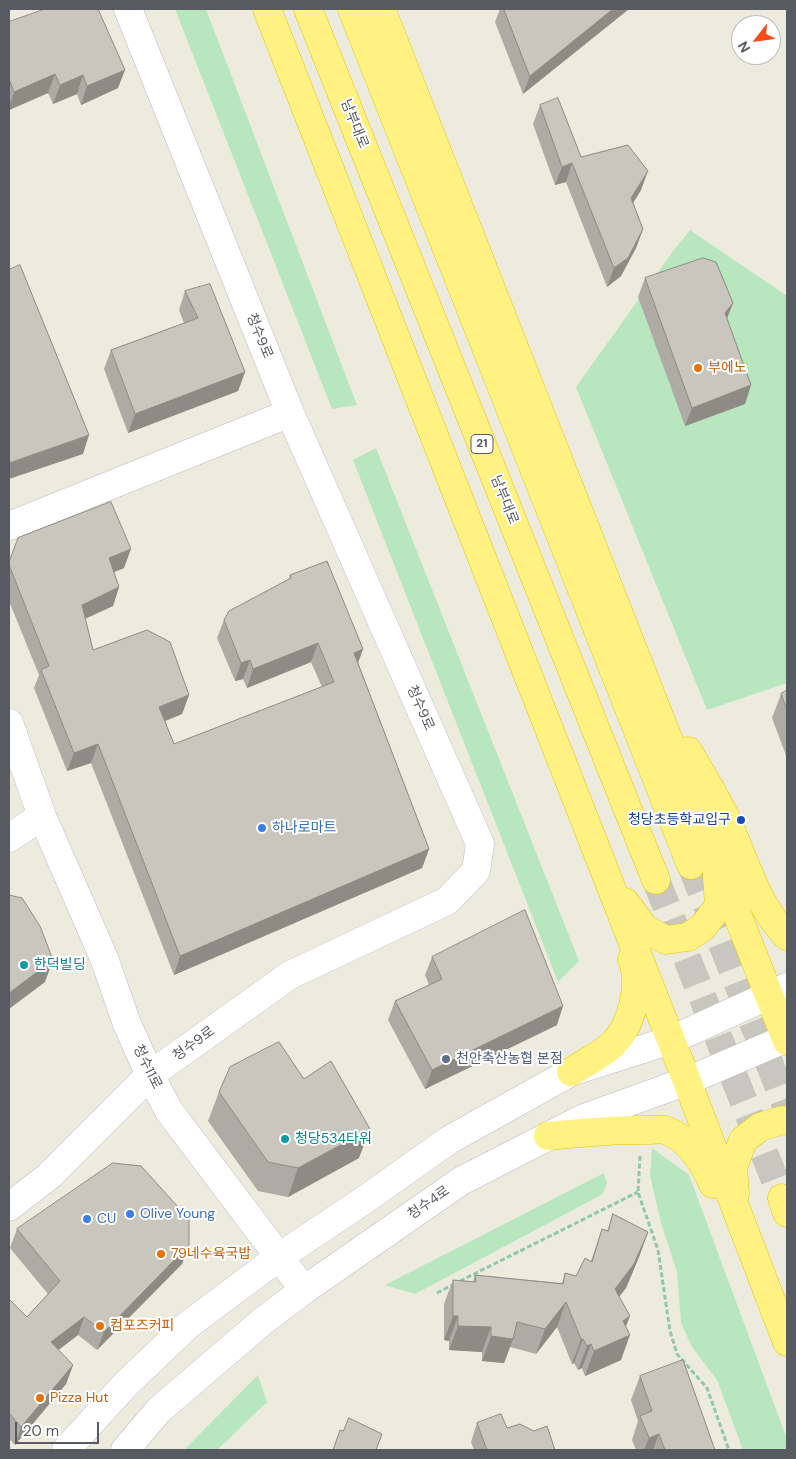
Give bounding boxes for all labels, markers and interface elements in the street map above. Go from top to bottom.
north arrow [731,15,781,65]
text: N [734,38,754,56]
street label: 남부대로 [337,97,371,151]
street label: 청수9로 [242,311,276,361]
place label: 부에노 [708,360,747,376]
marker: 부에노 [692,362,704,374]
road number: 21 [471,434,493,454]
street label: 남부대로 [487,473,521,527]
street label: 청수9로 [403,683,437,733]
place label: 청당초등학교입구 [628,812,731,828]
marker: 청당초등학교입구 [735,814,747,826]
place label: 하나로마트 [272,820,336,836]
marker: 하나로마트 [256,822,268,834]
place label: 한덕빌딩 [34,957,86,973]
marker: 한덕빌딩 [18,959,30,971]
street label: 청수9로 [170,1023,218,1065]
street label: 청수11로 [129,1042,165,1092]
place label: 천안축산농협 본점 [456,1051,563,1067]
marker: 천안축산농협 본점 [440,1053,452,1065]
place label: 청당534타워 [295,1131,372,1147]
marker: 청당534타워 [279,1133,291,1145]
street label: 청수4로 [405,1183,453,1223]
place label: Olive Young [140,1206,215,1222]
marker: Olive Young [124,1208,136,1220]
place label: CU [97,1211,116,1227]
marker: CU [81,1213,93,1225]
place label: 79네수육국밥 [171,1246,251,1262]
marker: 79네수육국밥 [155,1248,167,1260]
place label: 컴포즈커피 [110,1318,174,1334]
marker: 컴포즈커피 [94,1320,106,1332]
place label: Pizza Hut [50,1390,109,1406]
marker: Pizza Hut [34,1392,46,1404]
scale bar [18,1412,101,1444]
text: 20 m [23,1421,59,1441]

